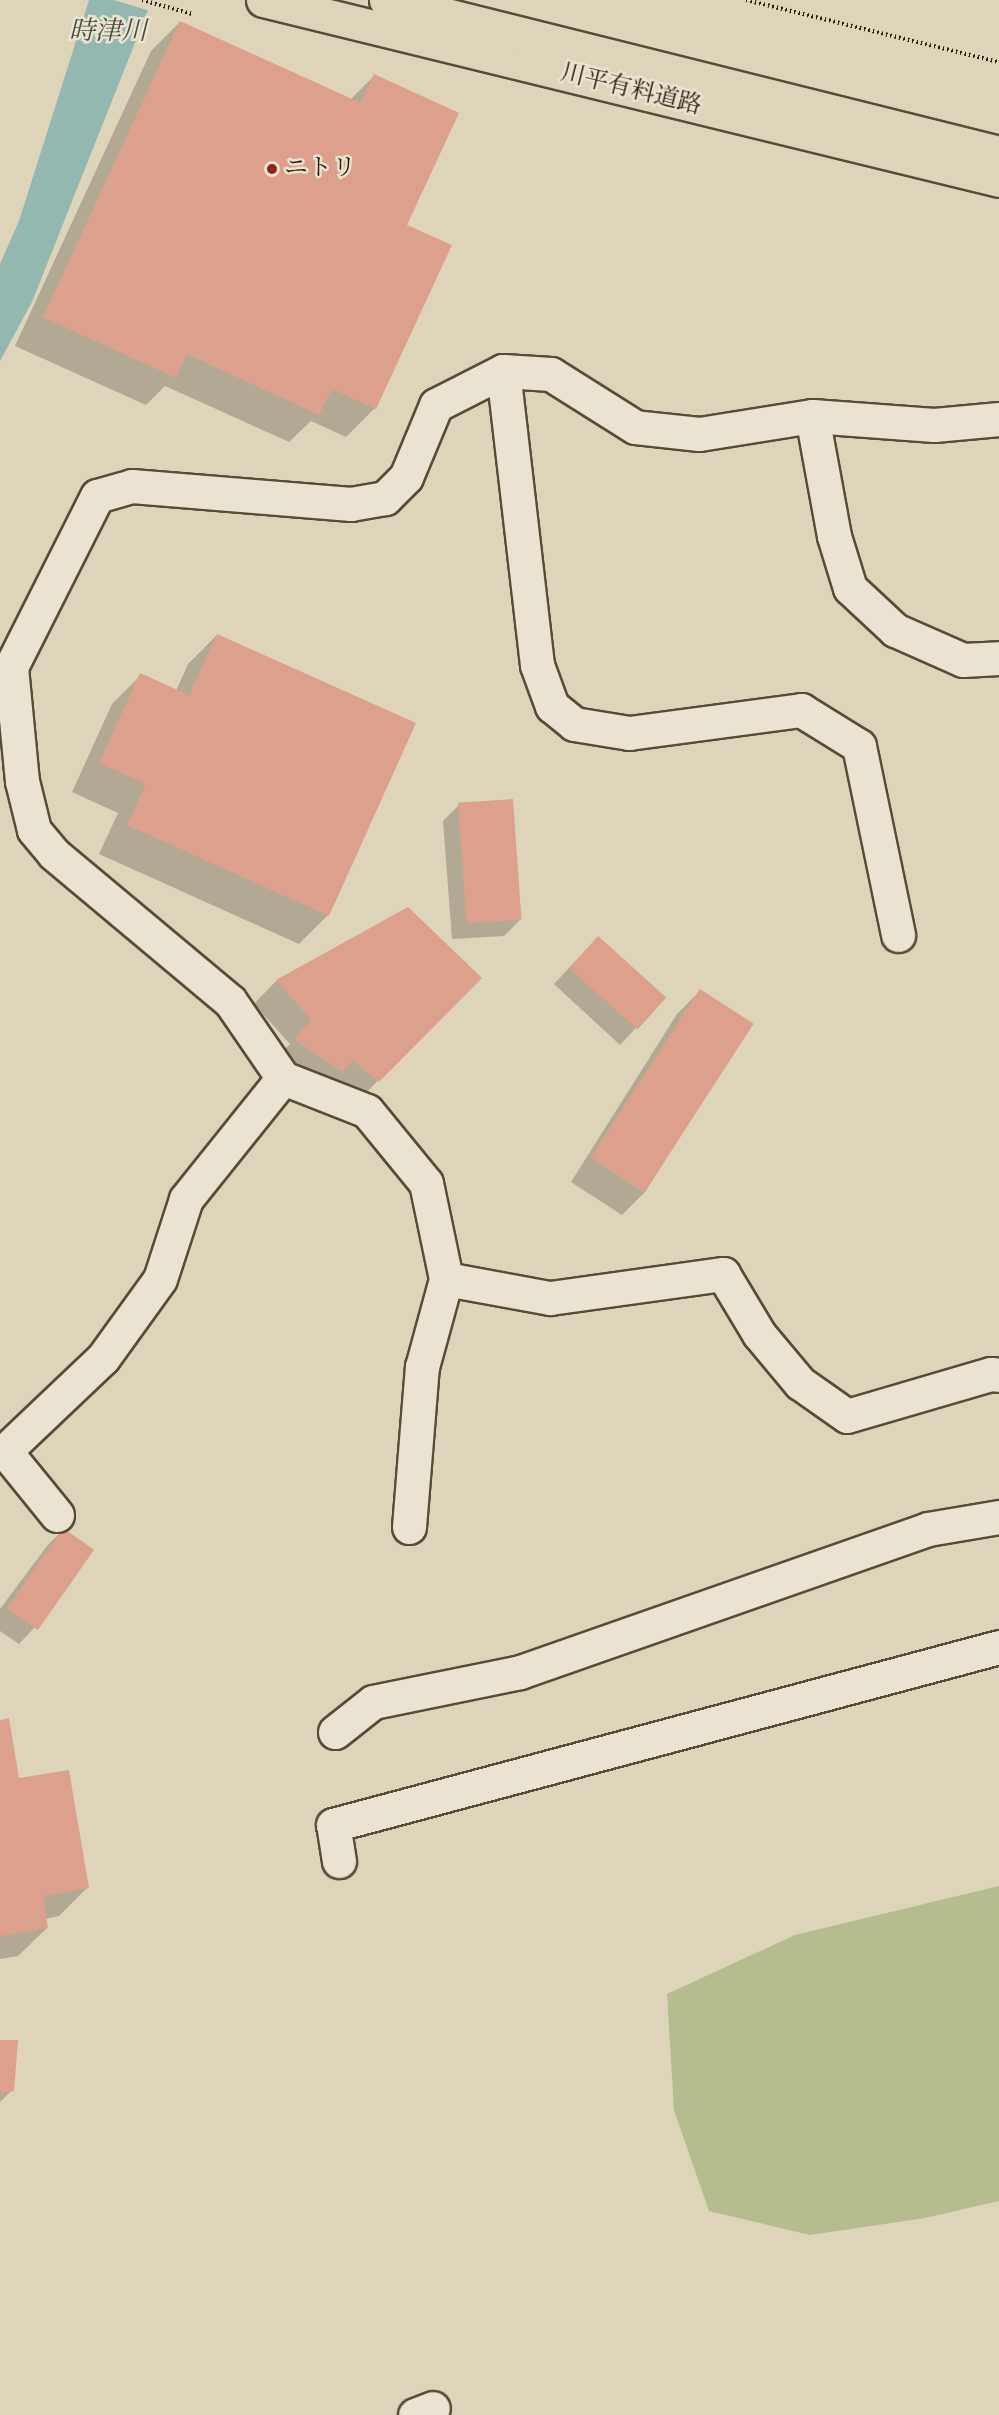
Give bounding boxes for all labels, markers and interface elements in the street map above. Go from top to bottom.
water label: 時津川 [69,16,147,48]
street label: 川平有料道路 [558,59,704,121]
place label: ニトリ [284,155,356,183]
marker: ニトリ [265,162,279,176]

